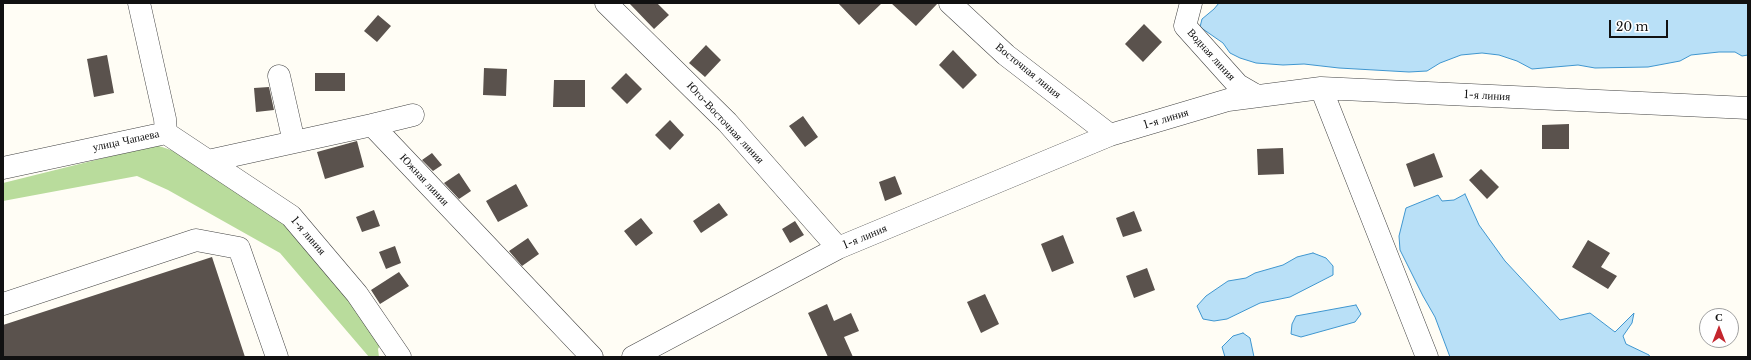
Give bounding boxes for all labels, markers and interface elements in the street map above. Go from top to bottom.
scale bar [1611,12,1670,38]
text: 20 m [1616,19,1648,34]
street label: Водная линия [1184,26,1238,84]
street label: Восточная линия [993,41,1063,101]
street label: Юго-Восточная линия [684,79,766,167]
street label: 1-я линия [1463,88,1511,104]
street label: 1-я линия [1142,106,1190,132]
street label: улица Чапаева [91,127,161,155]
street label: Южная линия [397,151,451,209]
street label: 1-я линия [288,214,328,258]
street label: 1-я линия [841,222,889,252]
north arrow [1699,308,1739,348]
text: С [1715,310,1723,324]

